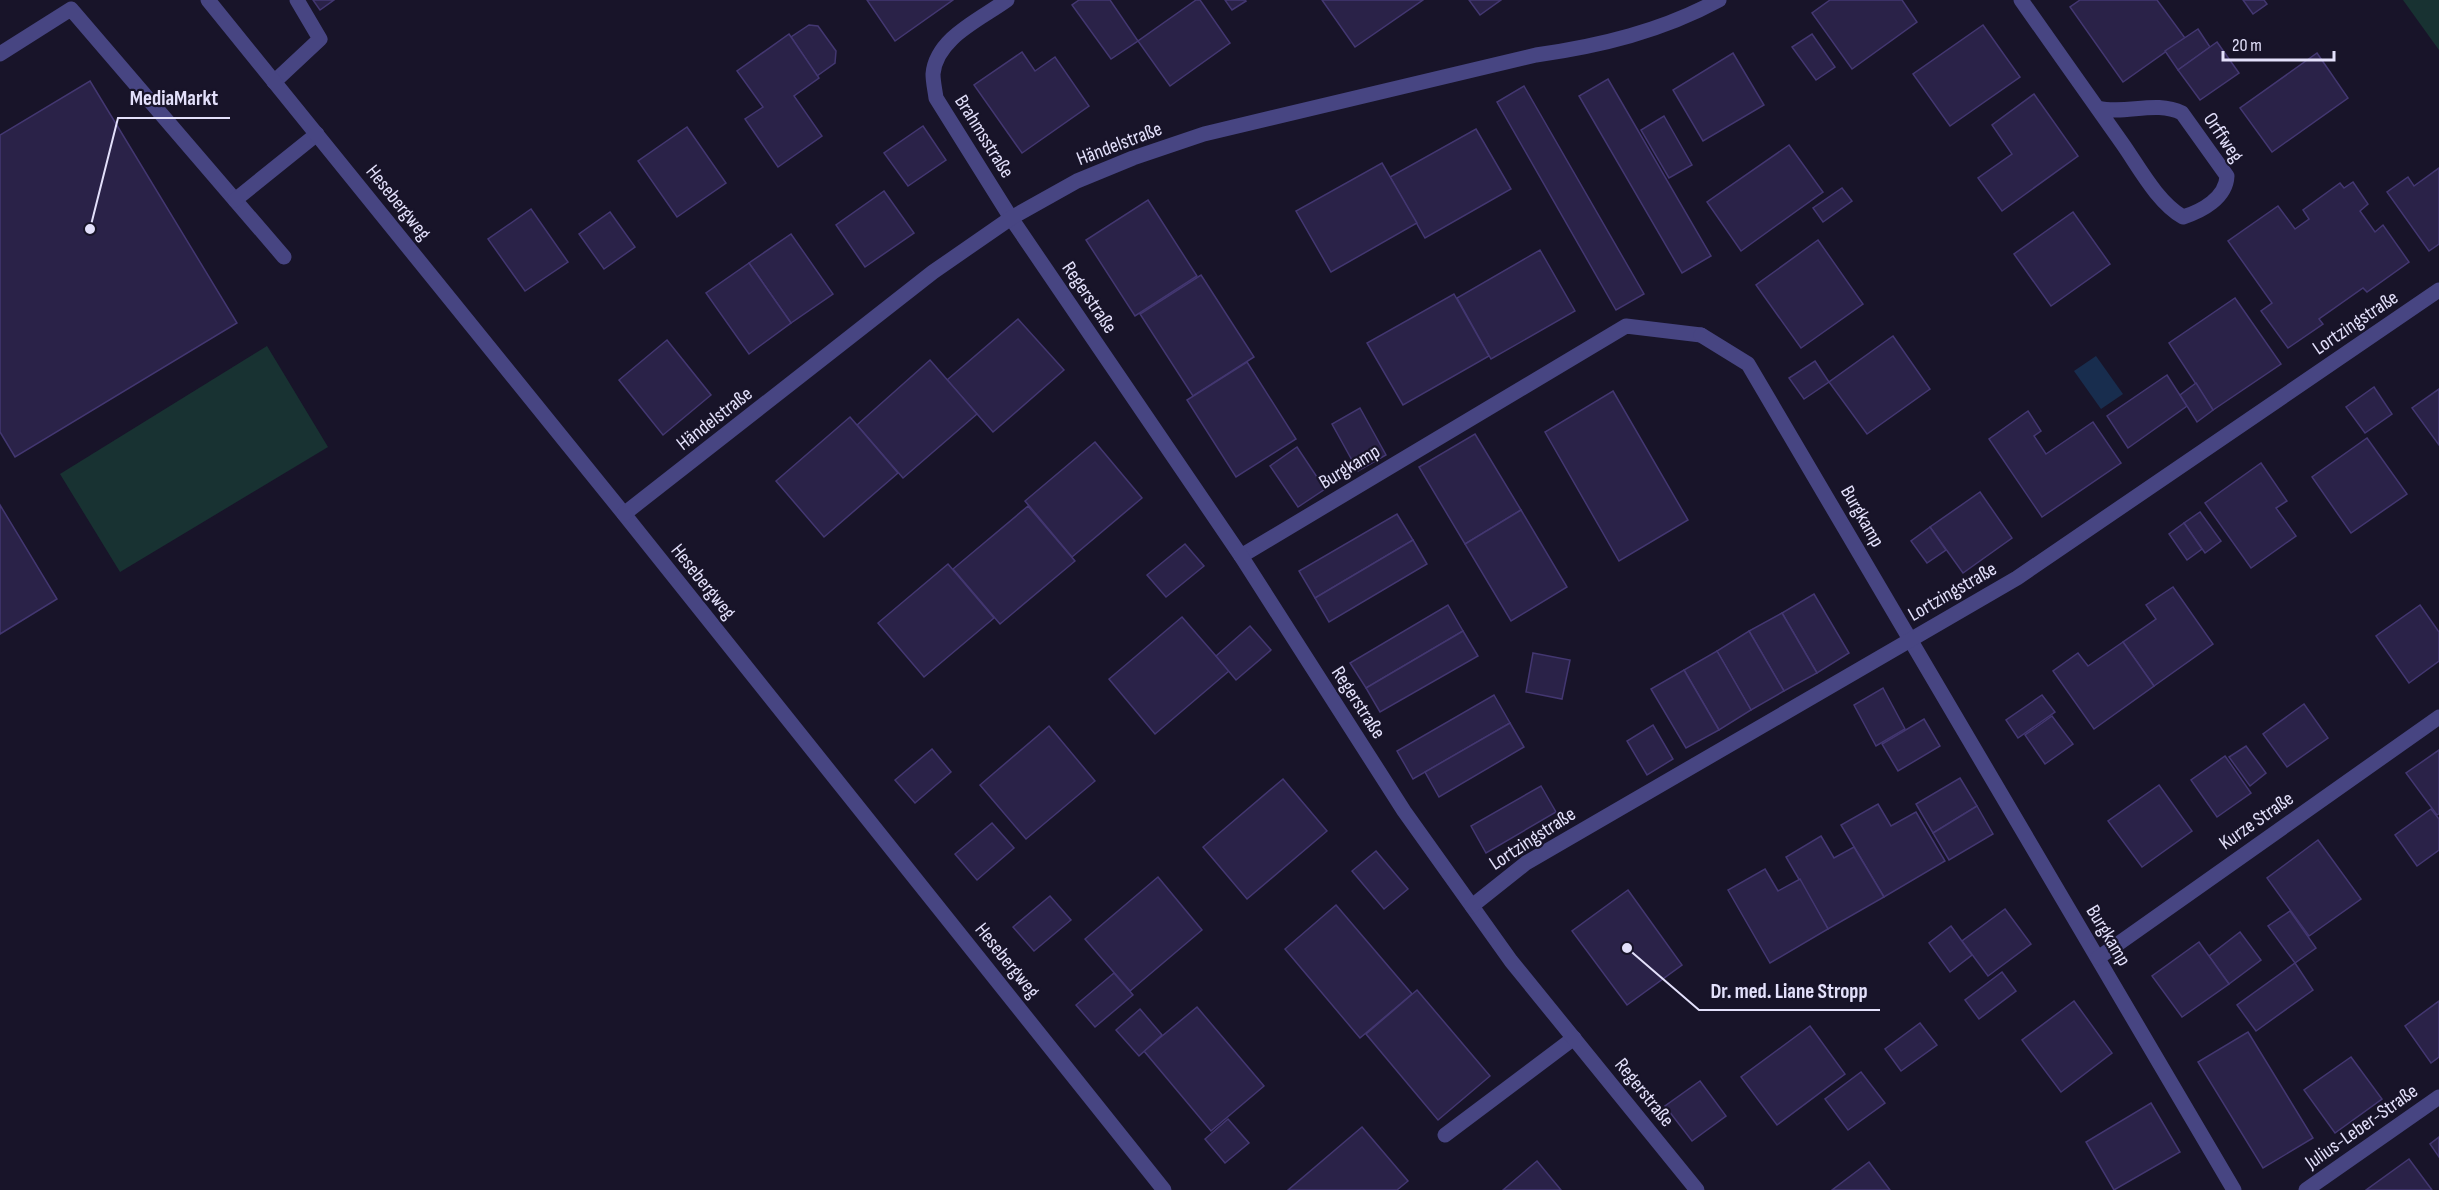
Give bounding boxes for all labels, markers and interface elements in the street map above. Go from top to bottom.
scale bar [2223,24,2334,62]
text: 20 m [2232,35,2262,56]
callout: MediaMarkt [118,79,230,118]
text: MediaMarkt [130,86,218,111]
street label: Brahmsstraße [949,91,1019,182]
street label: Orffweg [2198,108,2248,167]
street label: Händelstraße [1073,117,1165,171]
street label: Hesebergweg [361,160,436,245]
street label: Regerstraße [1057,257,1122,338]
street label: Lortzingstraße [2308,285,2403,360]
street label: Händelstraße [672,382,757,456]
street label: Burgkamp [1315,439,1384,494]
street label: Burgkamp [1835,482,1889,551]
street label: Hesebergweg [666,539,741,624]
street label: Lortzingstraße [1904,557,2001,627]
street label: Regerstraße [1326,662,1390,743]
street label: Kurze Straße [2215,787,2298,855]
street label: Lortzingstraße [1485,802,1580,876]
street label: Burgkamp [2081,901,2136,970]
street label: Hesebergweg [970,918,1045,1003]
callout: Dr. med. Liane Stropp [1699,971,1880,1010]
text: Dr. med. Liane Stropp [1710,979,1868,1004]
street label: Regerstraße [1609,1053,1679,1132]
street label: Julius-Leber-Straße [2300,1079,2422,1175]

